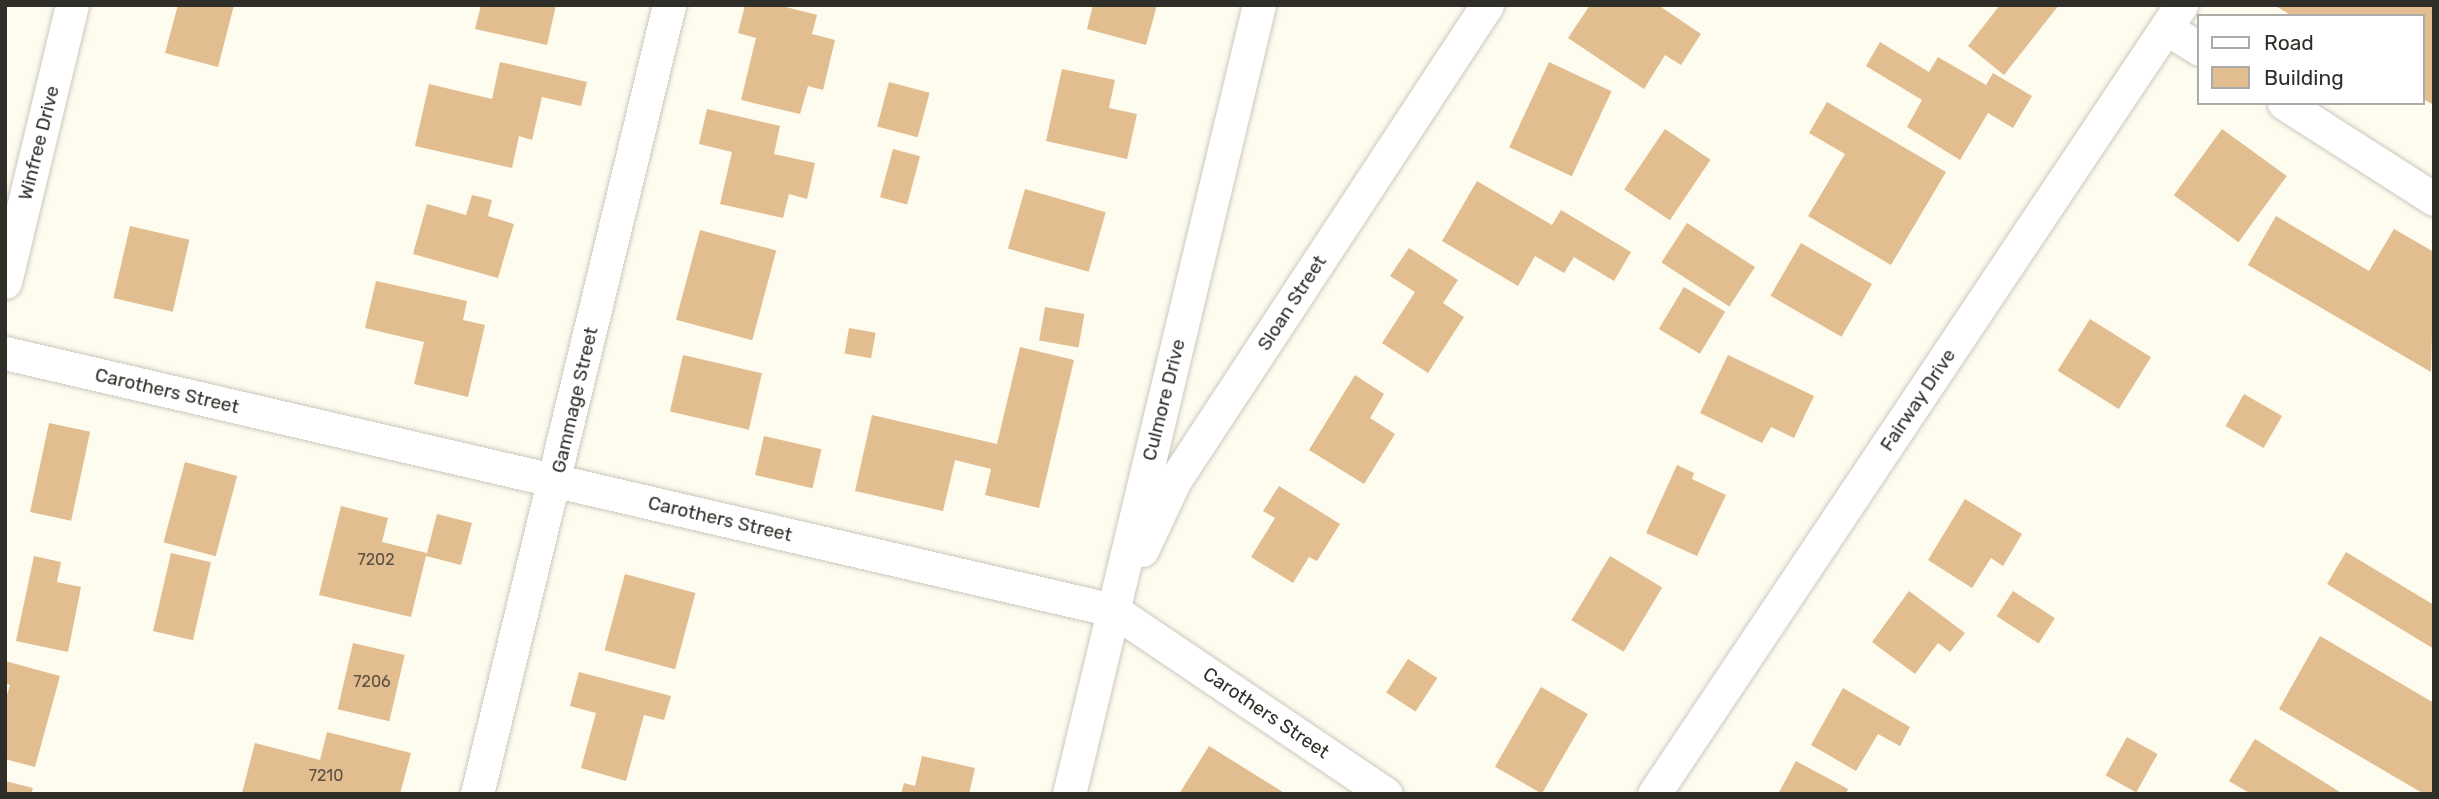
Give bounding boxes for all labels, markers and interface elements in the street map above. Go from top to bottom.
legend [2198,14,2425,105]
text: Road [2264,30,2314,55]
text: Building [2264,65,2344,90]
street label: Winfree Drive [14,83,64,203]
street label: Sloan Street [1253,251,1331,355]
street label: Gammage Street [547,325,603,475]
street label: Culmore Drive [1138,337,1190,463]
street label: Fairway Drive [1875,344,1961,456]
street label: Carothers Street [93,363,241,419]
street label: Carothers Street [646,491,794,547]
house number: 7202 [357,550,395,570]
street label: Carothers Street [1199,662,1333,764]
house number: 7206 [353,672,391,692]
house number: 7210 [309,766,343,786]

